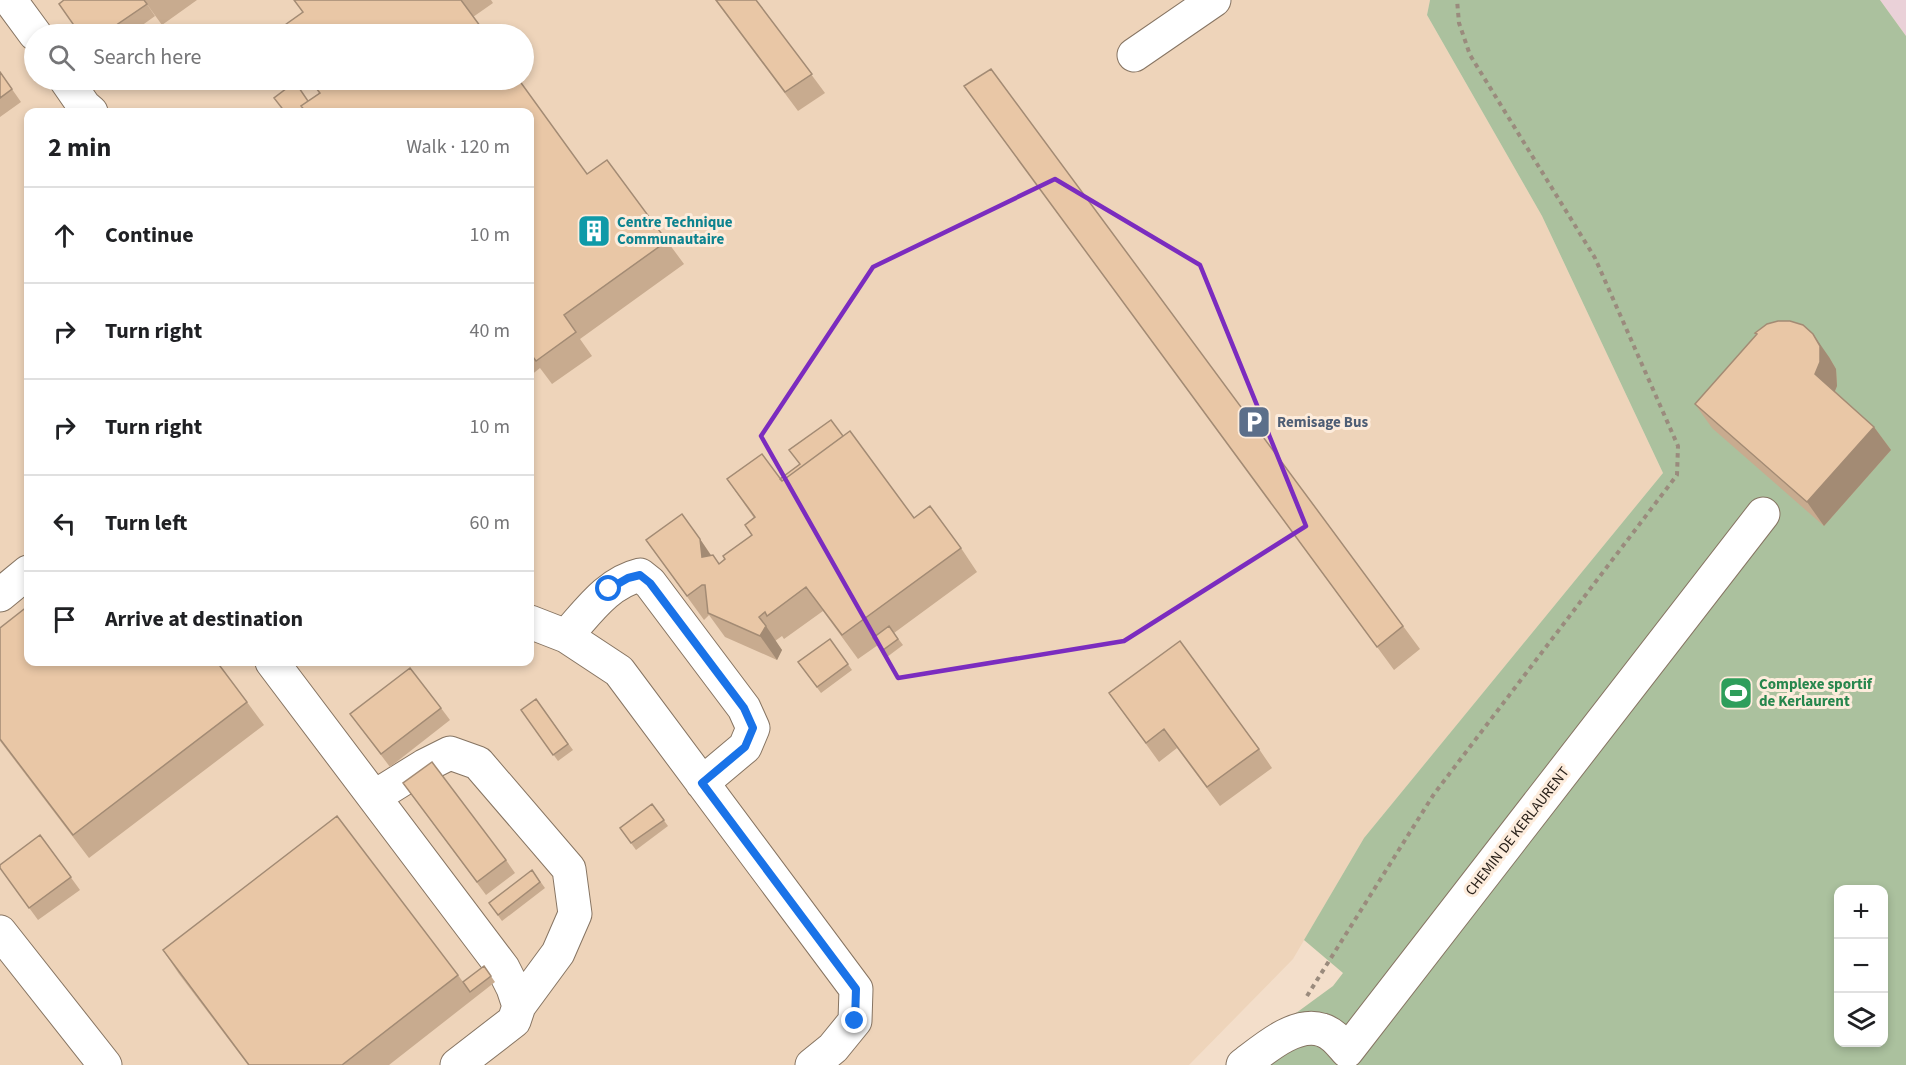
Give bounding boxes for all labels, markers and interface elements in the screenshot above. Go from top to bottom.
search box [24,24,534,90]
icon: search [45,41,78,74]
text: Search here [93,41,201,73]
text: 2 min [48,129,111,166]
text: Walk · 120 m [406,133,510,161]
place label: Centre Technique Communautaire [617,212,733,250]
building icon: Centre Technique Communautaire [576,213,612,249]
icon: ahead [48,219,81,252]
text: Continue [105,219,194,251]
text: 10 m [470,221,510,249]
icon: right [48,315,81,348]
text: Turn right [105,315,202,347]
text: 40 m [470,317,510,345]
parking icon: Remisage Bus [1236,404,1272,440]
icon: right [48,411,81,444]
text: Turn right [105,411,202,443]
place label: Remisage Bus [1277,412,1368,433]
text: 10 m [470,413,510,441]
icon: left [48,507,81,540]
text: Turn left [105,507,187,539]
text: 60 m [470,509,510,537]
route start [595,575,621,601]
icon: arrive [48,603,81,636]
text: Arrive at destination [105,603,303,635]
place label: Complexe sportif de Kerlaurent [1759,674,1873,712]
sports icon: Complexe sportif de Kerlaurent [1718,675,1754,711]
street label: CHEMIN DE KERLAURENT [1460,763,1574,900]
map controls [1834,885,1888,1047]
button: + [1834,885,1888,939]
button: − [1834,939,1888,993]
button: layers [1834,993,1888,1047]
route end [841,1007,867,1033]

